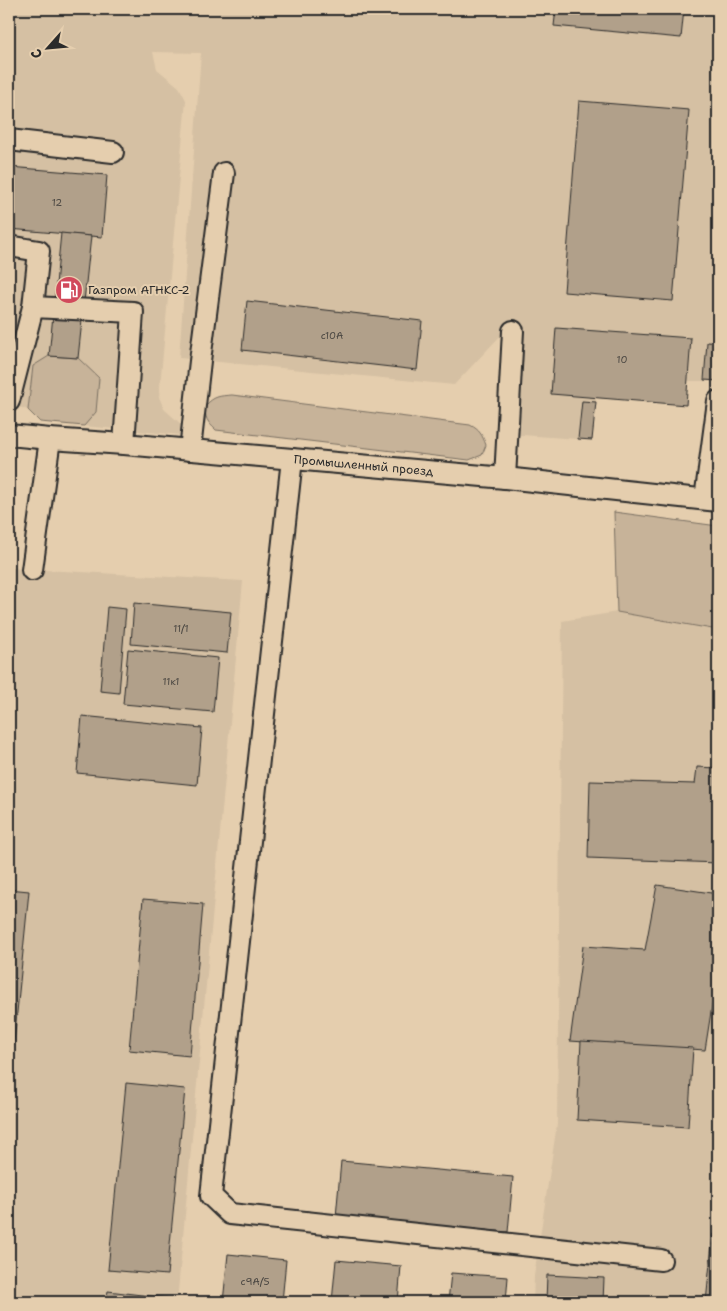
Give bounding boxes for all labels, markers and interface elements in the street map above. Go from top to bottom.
north arrow [22,22,72,72]
text: С [26,46,46,62]
house number: 12 [52,196,62,209]
fuel station icon: Газпром АГНКС-2 [54,275,84,305]
place label: Газпром АГНКС-2 [88,282,190,298]
house number: с10А [321,329,343,342]
house number: 10 [617,353,627,366]
street label: Промышленный проезд [293,451,435,480]
house number: 11/1 [173,622,189,635]
house number: 11к1 [163,675,179,688]
house number: с9А/5 [240,1275,270,1288]

